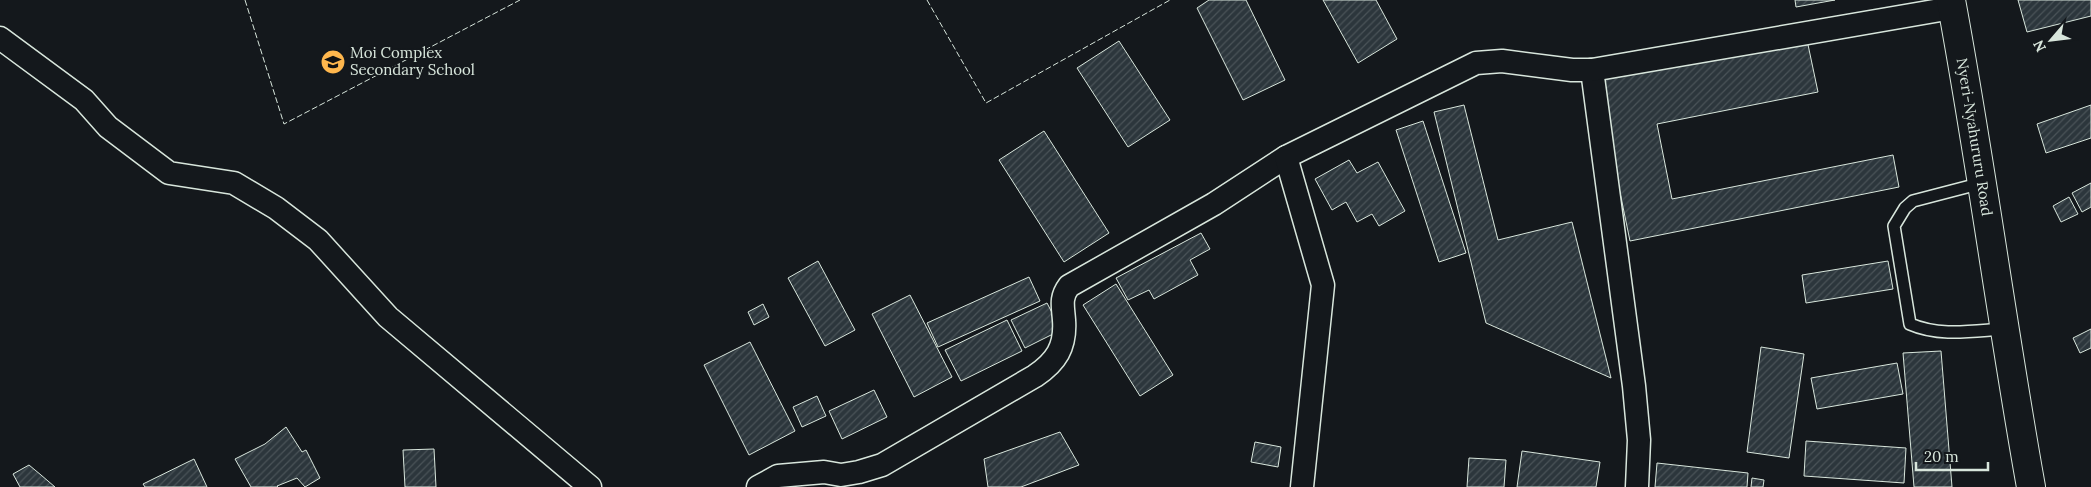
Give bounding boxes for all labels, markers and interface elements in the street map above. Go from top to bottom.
north arrow [2026,15,2076,65]
text: N [2029,37,2050,55]
place label: Moi Complex Secondary School [350,43,475,79]
school or university icon: Moi Complex Secondary School [320,49,346,75]
street label: Nyeri-Nyahururu Road [1953,57,1997,217]
scale bar [1916,440,1988,472]
text: 20 m [1924,447,1959,466]

